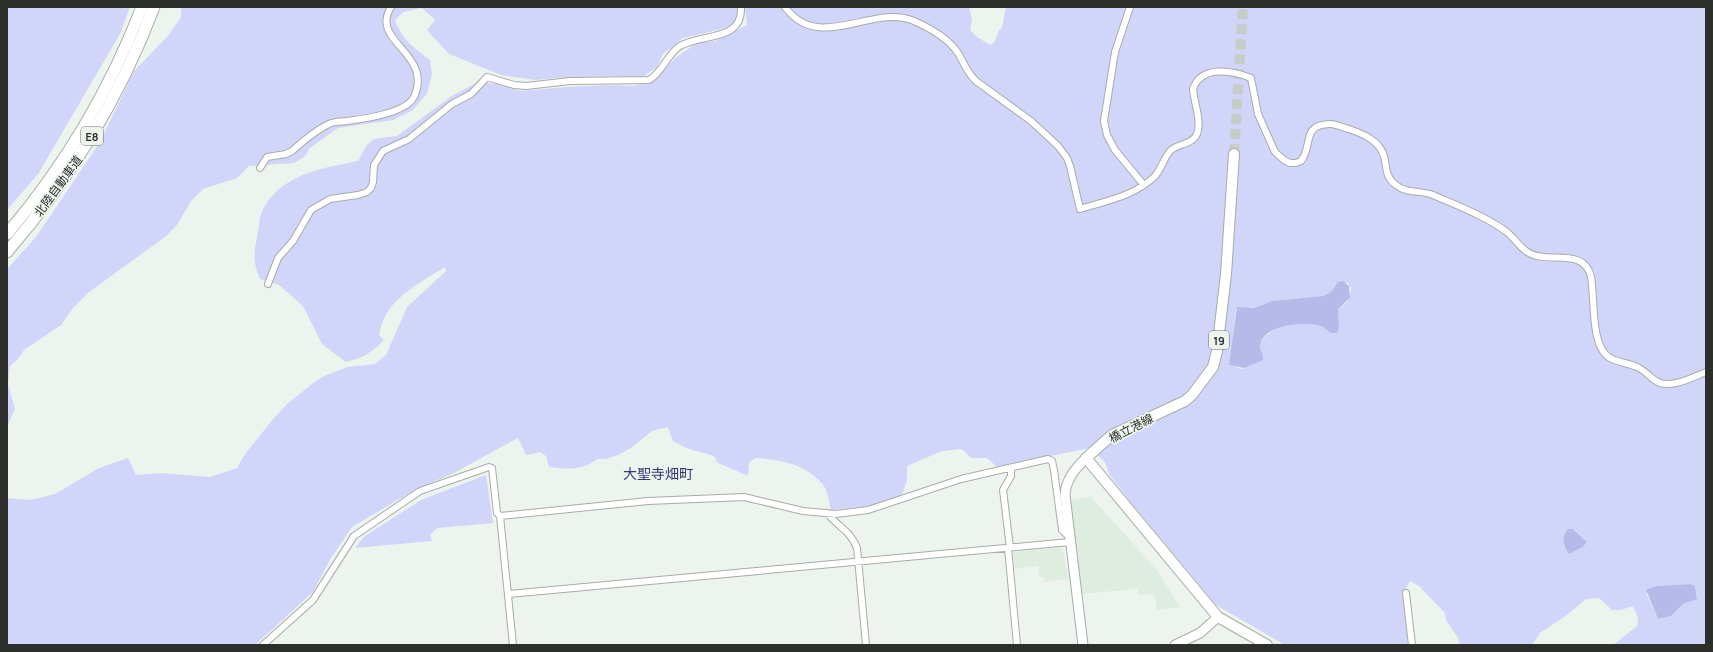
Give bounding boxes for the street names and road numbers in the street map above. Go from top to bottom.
road number: E8 [81,127,103,145]
street label: 北陸自動車道 [30,152,86,220]
road number: 19 [1209,331,1229,349]
street label: 橋立港線 [1106,410,1156,446]

